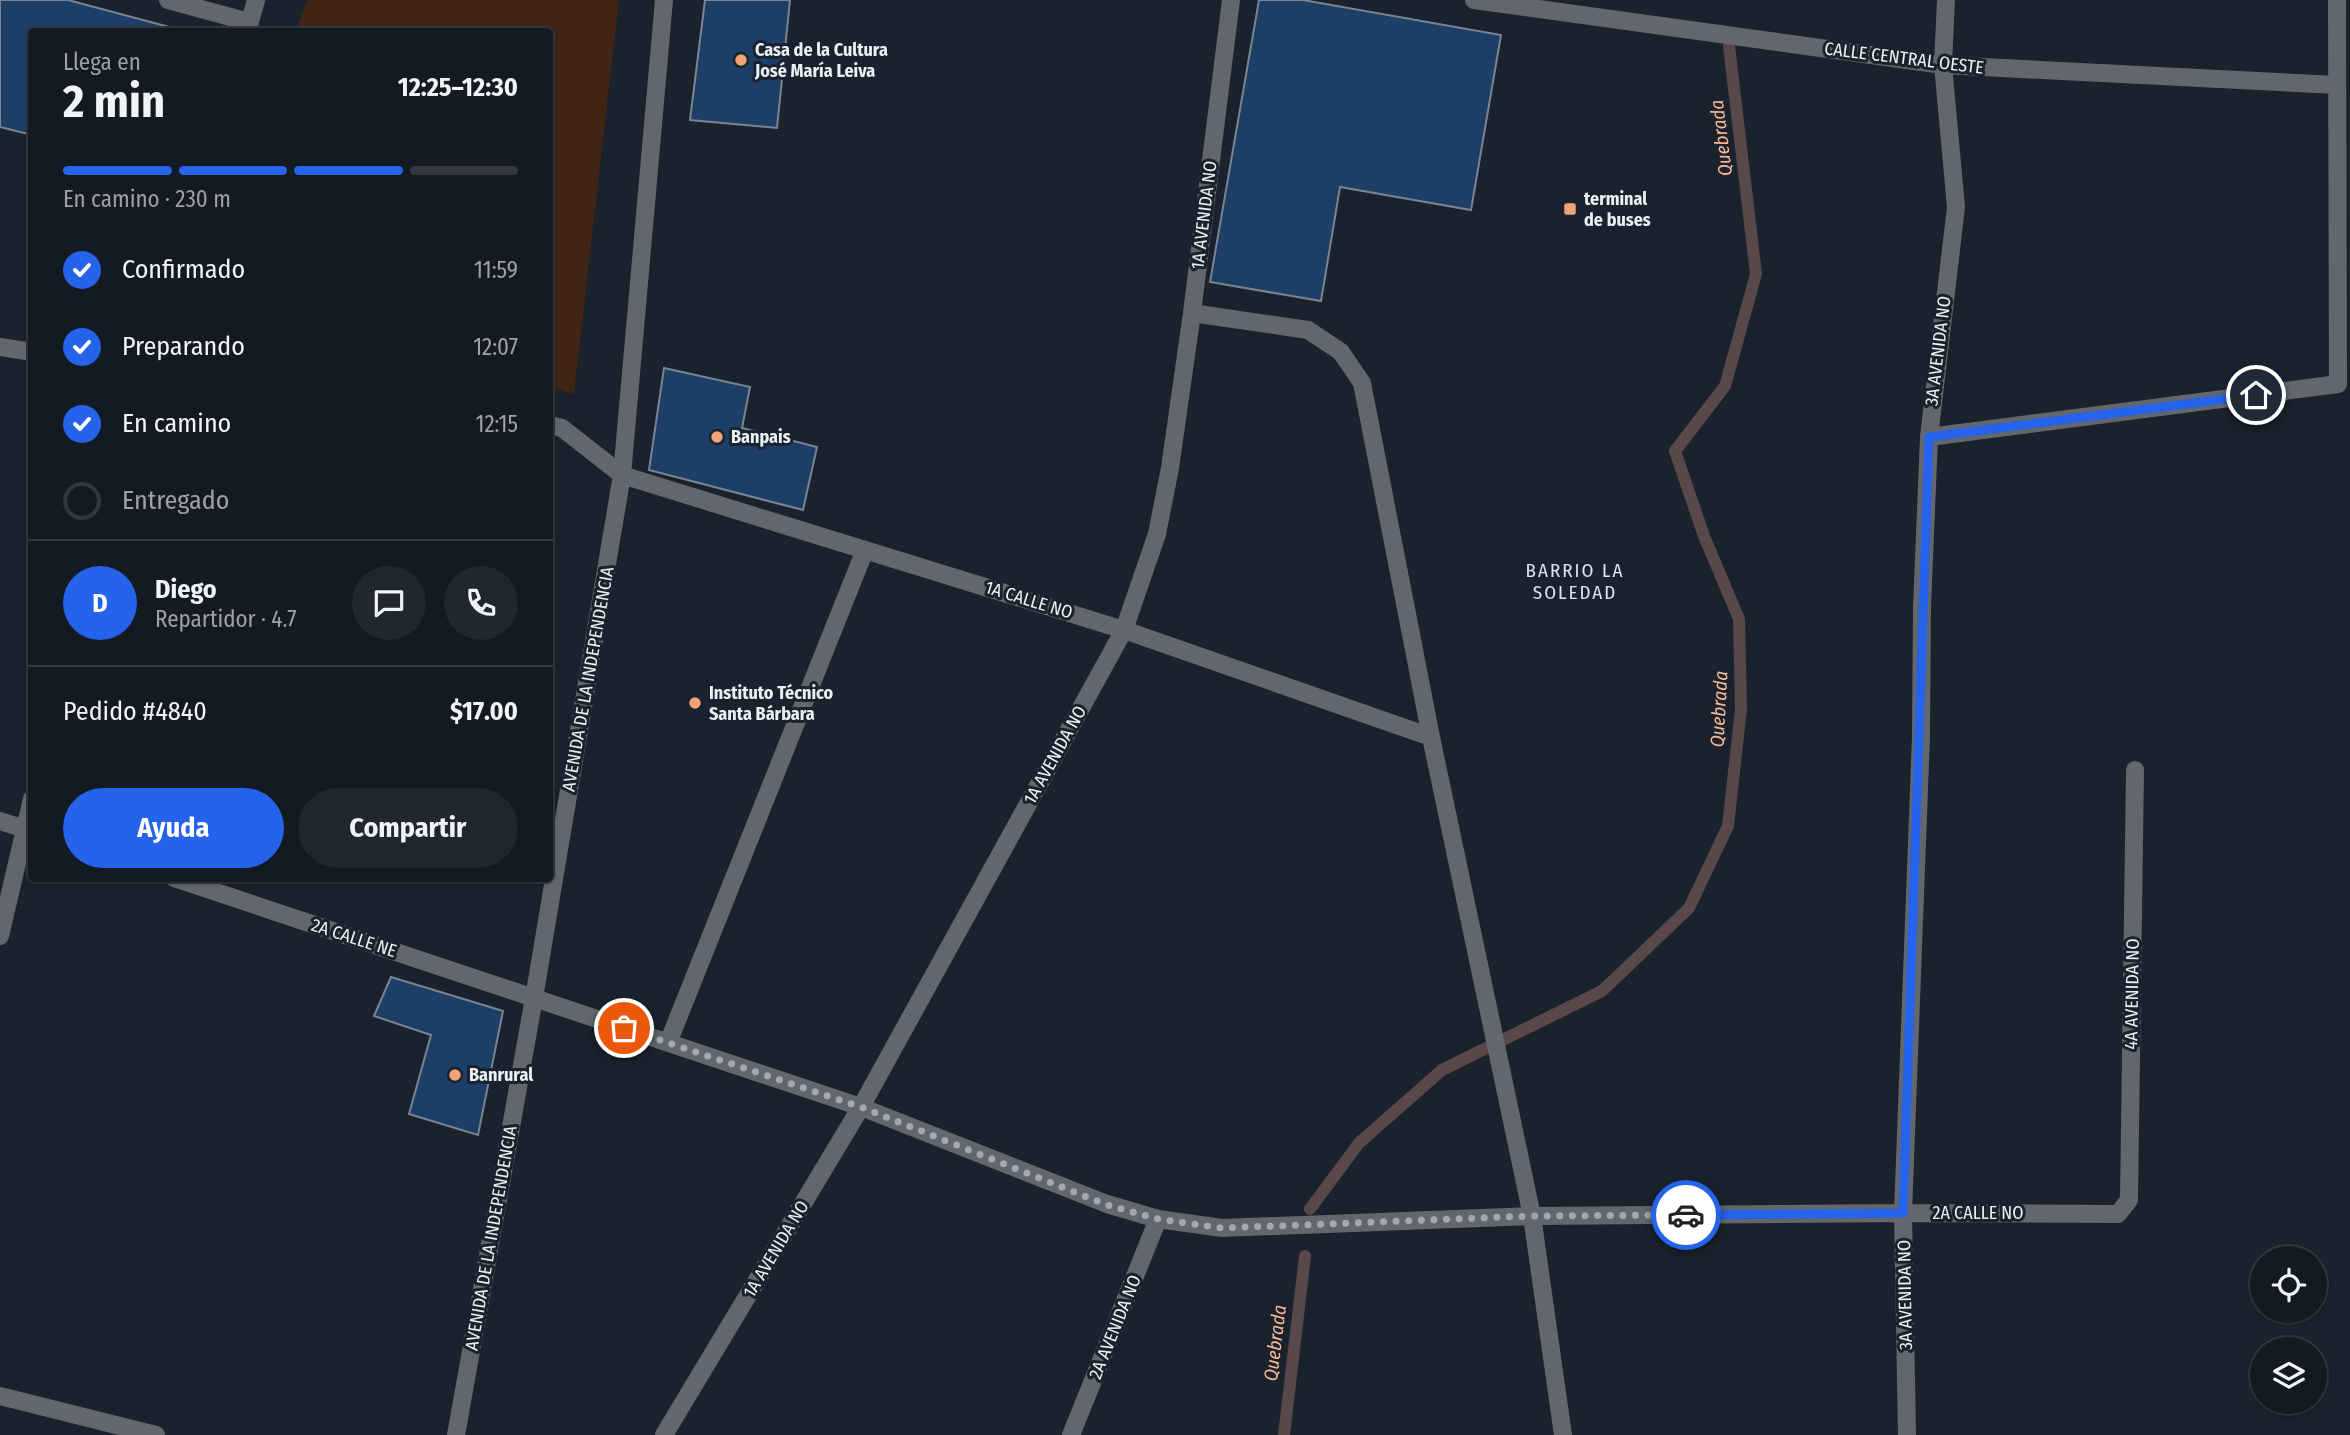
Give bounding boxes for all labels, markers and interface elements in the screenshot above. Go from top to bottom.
street label: CALLE CENTRAL OESTE [1823,37,1985,79]
place label: Casa de la Cultura José María Leiva [754,39,888,82]
text: Llega en [63,48,141,76]
marker: Casa de la Cultura José María Leiva [733,52,749,68]
text: 12:25–12:30 [398,72,518,103]
text: 2 min [63,74,165,129]
water label: Quebrada [1705,99,1737,177]
street label: 1A AVENIDA NO [1186,159,1222,271]
text: En camino · 230 m [63,185,231,213]
place label: terminal de buses [1584,188,1651,231]
marker: terminal de buses [1562,201,1578,217]
icon: check [63,251,101,289]
text: Confirmado [122,254,245,285]
text: 11:59 [474,256,518,284]
street label: 3A AVENIDA NO [1920,295,1956,407]
icon: check [63,328,101,366]
text: Preparando [122,331,245,362]
text: 12:07 [473,333,518,361]
pin [2226,365,2286,425]
icon: home [2237,376,2275,414]
icon: check [63,405,101,443]
text: En camino [122,408,231,439]
text: 12:15 [475,410,518,438]
place label: Banpais [731,426,791,448]
marker: Banpais [709,429,725,445]
text: Entregado [122,485,229,516]
district label: BARRIO LA SOLEDAD [1526,559,1624,604]
street label: AVENIDA DE LA INDEPENDENCIA [557,564,619,793]
button: chat [352,566,426,640]
button: phone [444,566,518,640]
text: Diego [155,574,217,605]
street label: 1A CALLE NO [983,576,1075,624]
text: D [92,588,108,619]
text: Repartidor · 4.7 [155,605,297,633]
water label: Quebrada [1706,670,1732,748]
place label: Instituto Técnico Santa Bárbara [709,682,834,725]
marker: Instituto Técnico Santa Bárbara [687,695,703,711]
text: Pedido #4840 [63,696,207,727]
text: $17.00 [450,696,518,727]
street label: 1A AVENIDA NO [1019,702,1091,808]
button: Ayuda [63,788,284,868]
button: Compartir [298,788,518,868]
street label: 2A CALLE NE [309,914,399,962]
street label: 4A AVENIDA NO [2120,938,2144,1050]
pin [594,998,654,1058]
icon: bag [605,1009,643,1047]
place label: Banrural [469,1064,533,1086]
marker: Banrural [447,1067,463,1083]
street label: AVENIDA DE LA INDEPENDENCIA [460,1123,522,1352]
courier [1651,1180,1721,1250]
street label: 1A AVENIDA NO [738,1196,814,1302]
icon: car [1667,1196,1705,1234]
street label: 2A CALLE NO [1932,1202,2024,1224]
street label: 3A AVENIDA NO [1893,1240,1917,1350]
map controls [2250,1246,2327,1414]
button: locate [2250,1246,2327,1323]
street label: 2A AVENIDA NO [1084,1272,1146,1382]
water label: Quebrada [1259,1304,1291,1382]
button: layers [2250,1337,2327,1414]

